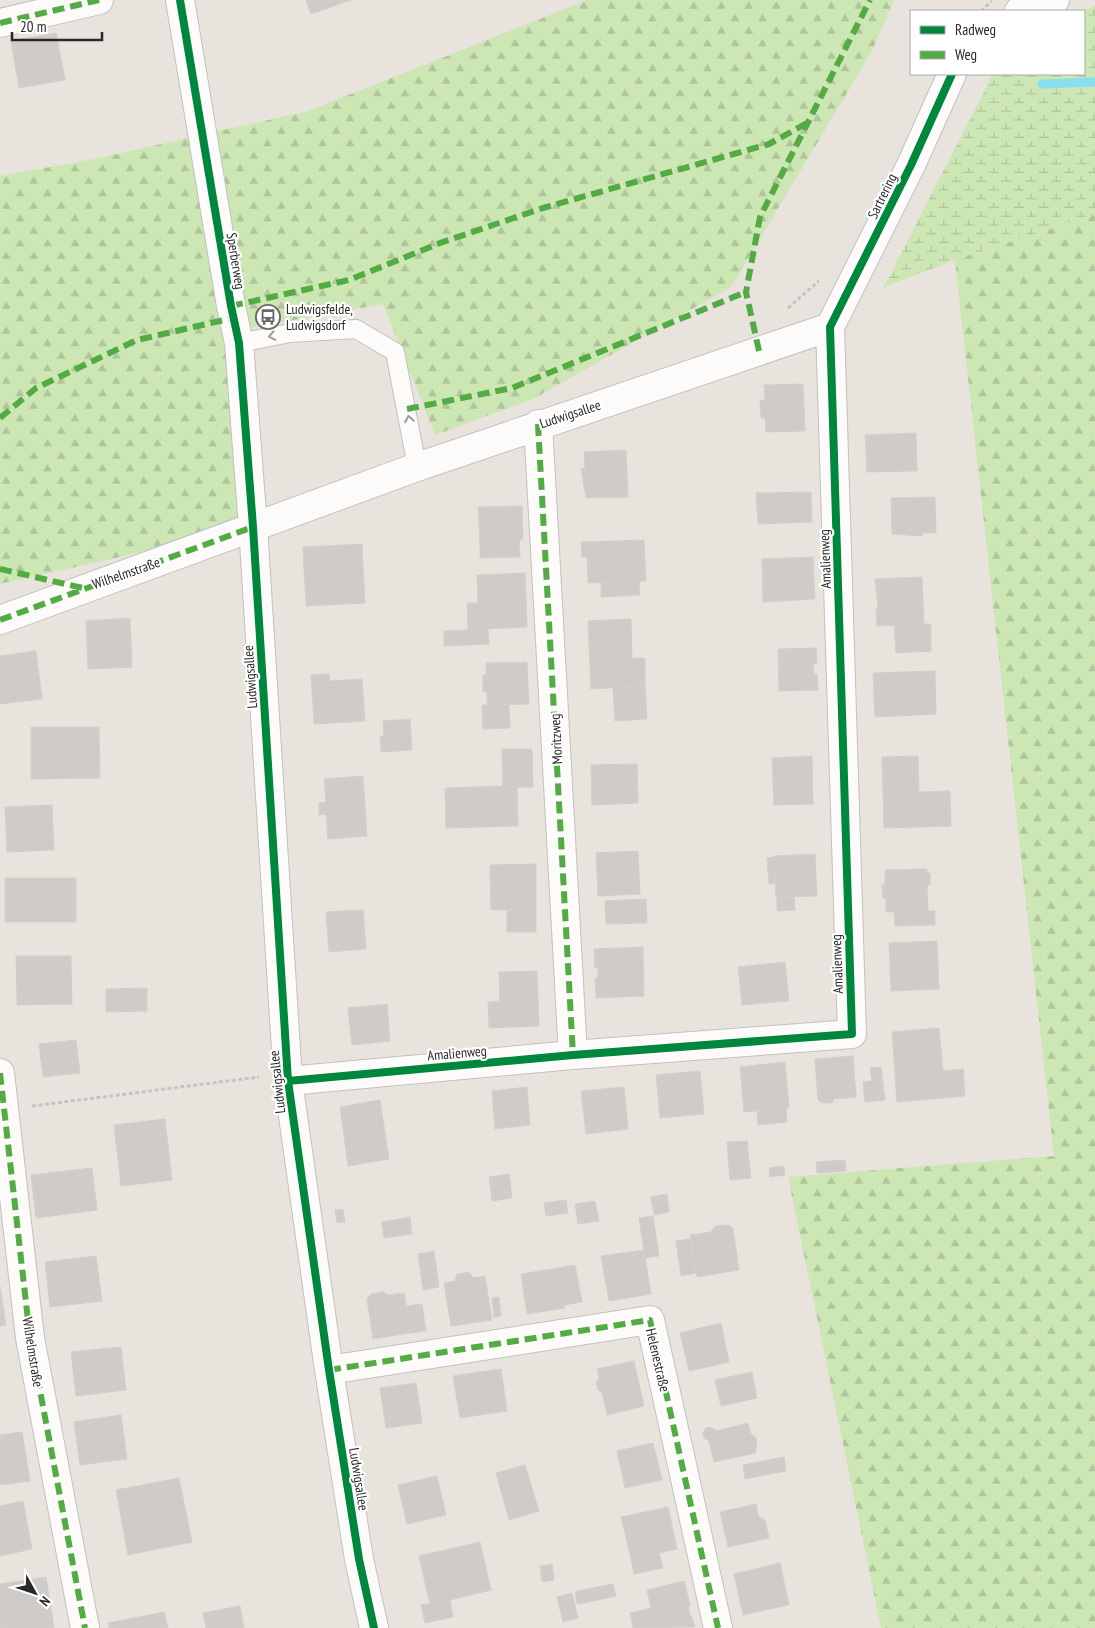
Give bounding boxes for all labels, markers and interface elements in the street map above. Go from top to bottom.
scale bar [12,10,102,42]
legend [910,10,1085,75]
text: 20 m [20,17,46,36]
text: Radweg [955,20,996,39]
text: Weg [955,45,977,64]
street label: Sartrering [863,170,901,222]
street label: Sperberweg [223,231,249,291]
place label: Ludwigsfelde, Ludwigsdorf [286,300,353,334]
bus stop icon: Ludwigsfelde, Ludwigsdorf [255,304,281,330]
one-way arrow [268,331,277,341]
street label: Ludwigsallee [537,396,603,432]
one-way arrow [404,414,415,423]
street label: Amalienweg [815,529,835,589]
street label: Wilhelmstraße [90,553,163,593]
street label: Ludwigsallee [239,645,261,709]
street label: Moritzweg [546,713,566,765]
street label: Amalienweg [827,934,847,994]
street label: Amalienweg [427,1041,487,1065]
street label: Ludwigsallee [265,1049,289,1114]
street label: Wilhelmstraße [19,1316,47,1389]
street label: Helenestraße [642,1326,674,1394]
street label: Ludwigsallee [345,1446,373,1512]
north arrow [10,1568,60,1618]
text: N [36,1593,54,1610]

